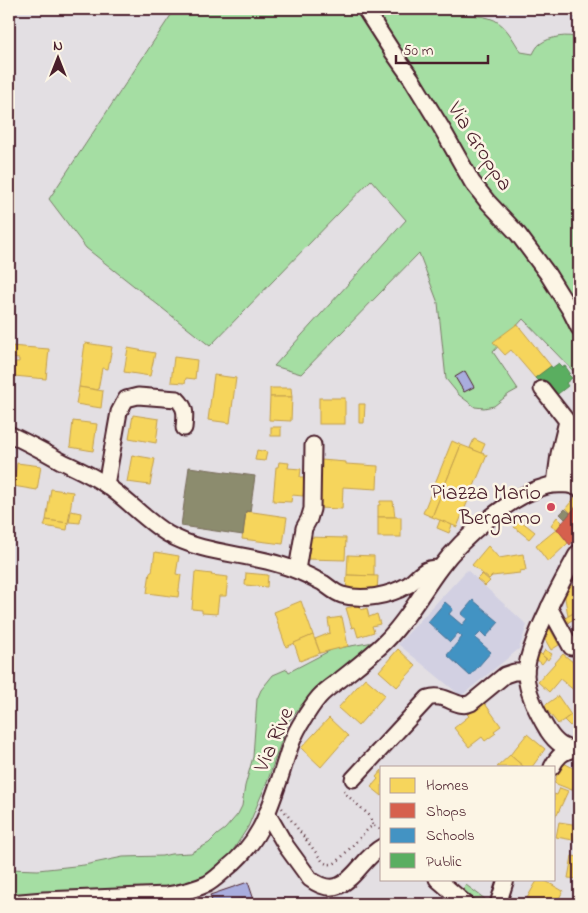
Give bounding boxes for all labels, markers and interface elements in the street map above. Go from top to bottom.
north arrow [32,32,82,82]
scale bar [396,32,488,64]
text: N [53,36,63,57]
text: 50 m [403,40,434,62]
street label: Via Groppa [438,95,520,198]
place label: Piazza Mario Bergamo [430,478,541,536]
marker: Piazza Mario Bergamo [545,501,557,513]
street label: Via Rive [246,702,303,778]
legend [380,766,556,880]
text: Homes [426,775,469,797]
text: Shops [426,801,466,823]
text: Schools [426,825,475,847]
text: Public [426,851,462,873]

